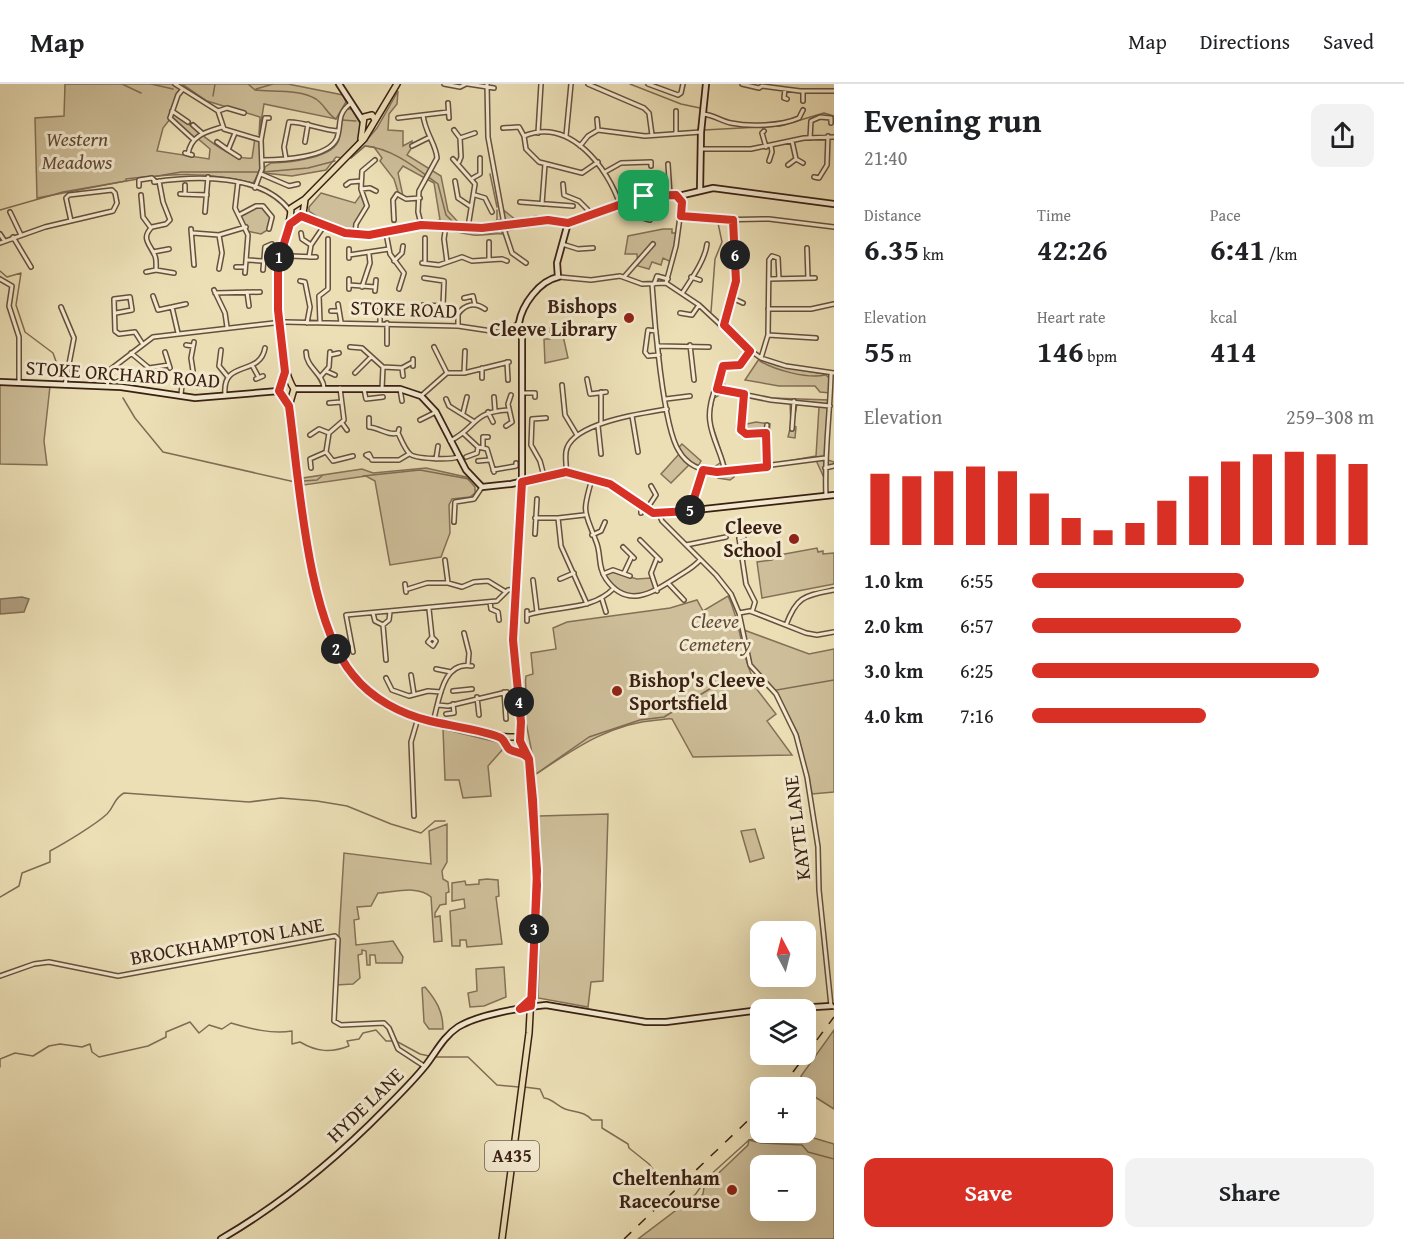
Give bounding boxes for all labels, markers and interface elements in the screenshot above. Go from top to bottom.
text: Map [30,21,84,62]
text: Map [1128,26,1167,57]
text: Directions [1200,26,1290,57]
text: Saved [1323,26,1374,57]
text: Evening run [864,96,1041,144]
button: share [1311,104,1374,167]
park label: Western Meadows [42,124,113,176]
text: 21:40 [864,143,907,172]
pin [618,170,669,221]
icon: arrive [627,179,660,212]
text: Distance [864,203,921,227]
text: Time [1037,203,1071,227]
text: Pace [1210,203,1241,227]
text: 6.35 [864,227,919,271]
text: 42:26 [1037,227,1108,271]
text: 6:41 [1210,227,1265,271]
pin: 6 [720,240,750,270]
pin: 1 [264,242,294,272]
text: km [919,242,944,266]
text: /km [1265,242,1297,266]
text: 6 [731,243,739,267]
text: 1 [275,245,283,269]
place label: Bishops Cleeve Library [490,291,618,343]
street label: STOKE ROAD [350,292,458,325]
text: Elevation [864,305,927,329]
text: Heart rate [1037,305,1106,329]
text: kcal [1210,305,1237,329]
marker: Bishops Cleeve Library [622,311,636,325]
text: 55 [864,329,895,373]
text: 146 [1037,329,1084,373]
text: 414 [1210,329,1257,373]
text: m [895,344,912,368]
text: bpm [1084,344,1117,368]
street label: STOKE ORCHARD ROAD [25,352,221,395]
text: Elevation [864,402,942,431]
text: 259–308 m [1286,402,1374,431]
pin: 5 [675,495,705,525]
text: 5 [686,498,694,522]
place label: Cleeve School [723,512,782,564]
marker: Cleeve School [787,532,801,546]
text: 1.0 km [864,566,923,595]
text: 6:55 [960,566,994,595]
park label: Cleeve Cemetery [679,606,751,658]
text: 2.0 km [864,611,923,640]
text: 6:57 [960,611,994,640]
pin: 2 [321,634,351,664]
text: 2 [332,637,340,661]
text: 3.0 km [864,656,923,685]
text: 6:25 [960,656,994,685]
place label: Bishop's Cleeve Sportsfield [629,665,766,717]
marker: Bishop's Cleeve Sportsfield [610,684,624,698]
pin: 4 [504,687,534,717]
text: 4 [515,690,523,714]
text: 4.0 km [864,701,923,730]
text: 7:16 [960,701,994,730]
street label: KAYTE LANE [776,774,817,882]
street label: BROCKHAMPTON LANE [128,909,326,972]
pin: 3 [519,914,549,944]
text: 3 [530,917,538,941]
north arrow [750,921,816,987]
map controls [750,921,816,1221]
button: layers [750,999,816,1065]
street label: HYDE LANE [320,1061,410,1149]
button: + [750,1077,816,1143]
road number: A435 [485,1141,539,1171]
button: − [750,1155,816,1221]
button: Save [864,1158,1113,1227]
button: Share [1125,1158,1374,1227]
place label: Cheltenham Racecourse [612,1163,720,1215]
marker: Cheltenham Racecourse [725,1183,739,1197]

